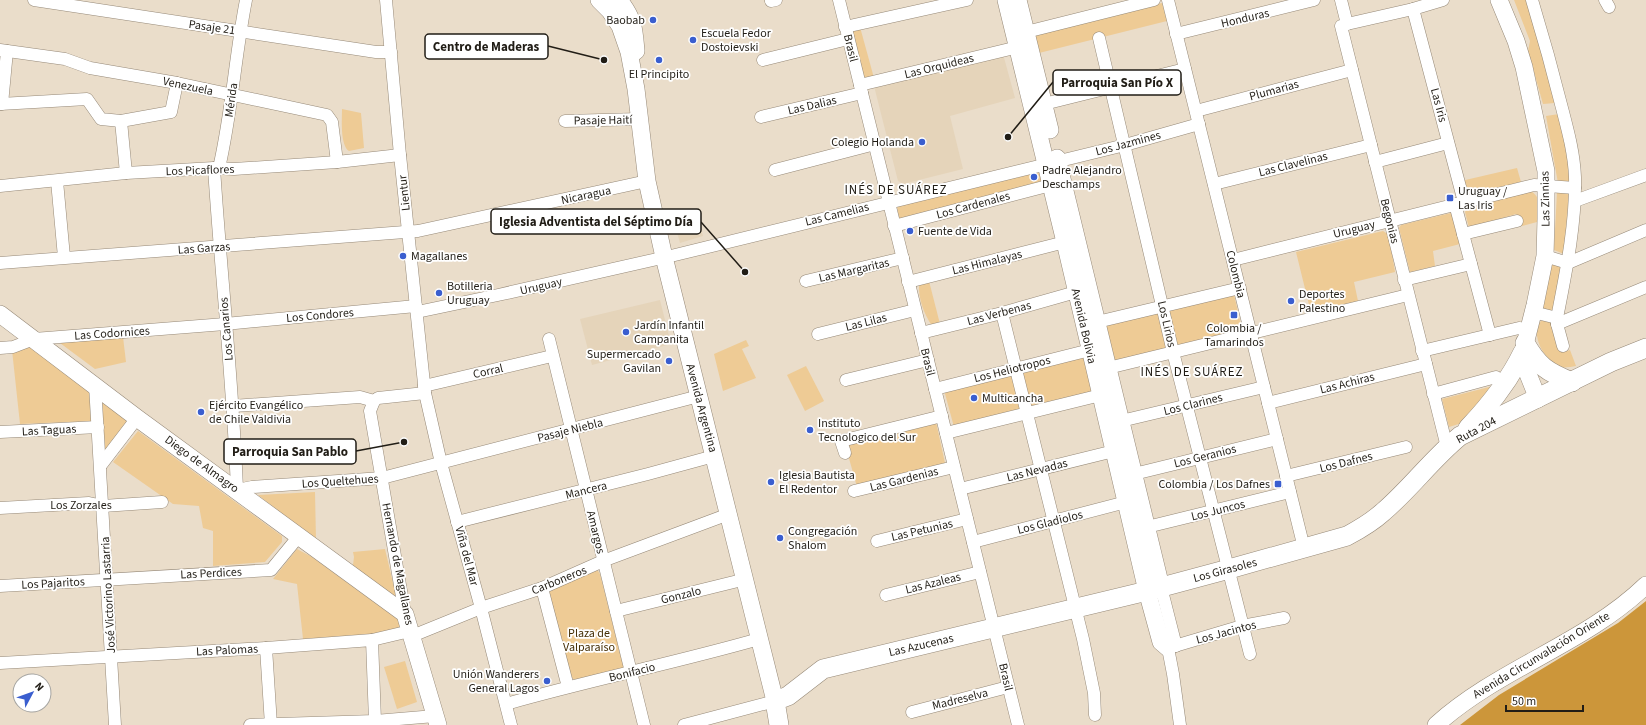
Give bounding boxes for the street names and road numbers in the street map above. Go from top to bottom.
street label: Honduras [1219,5,1271,32]
street label: Pasaje 21 [188,16,236,39]
street label: Brasil [839,32,862,64]
street label: Las Orquideas [903,50,976,83]
street label: Venezuela [161,73,215,100]
street label: Plumarias [1248,76,1301,105]
street label: Mérida [221,82,242,118]
street label: Las Iris [1426,86,1451,124]
street label: Las Dalias [786,92,838,119]
street label: Pasaje Haití [574,111,633,130]
street label: Los Jazmines [1094,127,1163,160]
street label: Las Clavelinas [1257,148,1329,181]
street label: Los Picaflores [165,161,235,180]
street label: Las Zinnias [1537,171,1554,227]
street label: Lientur [394,173,415,212]
street label: Nicaragua [560,182,613,209]
street label: Los Cardenales [934,187,1012,224]
street label: Begonias [1376,197,1403,245]
street label: Las Camelias [803,198,871,231]
street label: Uruguay [1331,216,1377,243]
street label: Las Garzas [177,238,231,259]
street label: Las Himalayas [950,246,1024,279]
street label: Colombia [1221,249,1250,300]
street label: Las Margaritas [817,254,891,287]
street label: Uruguay [518,273,564,300]
street label: Avenida Bolivia [1067,287,1100,365]
street label: Los Canarios [215,296,238,361]
street label: Las Verbenas [965,297,1033,330]
street label: Los Lirios [1153,299,1180,349]
street label: Los Condores [286,304,355,327]
street label: Las Lilas [844,309,889,336]
street label: Las Codornices [74,322,150,345]
street label: Brasil [916,346,939,378]
street label: Los Heliotropos [972,352,1052,387]
street label: Corral [471,360,505,383]
street label: Avenida Argentina [682,362,722,454]
street label: Las Achiras [1318,368,1376,398]
street label: Los Clarines [1162,389,1224,420]
street label: Ruta 204 [1453,413,1499,448]
street label: Pasaje Niebla [535,414,605,447]
street label: Las Taguas [21,421,77,440]
street label: Diego de Almagro [161,432,242,497]
street label: Los Geranios [1172,441,1238,472]
street label: Los Dafnes [1318,448,1374,477]
street label: Las Nevadas [1005,455,1069,486]
street label: Las Gardenias [868,463,940,496]
street label: Los Queltehues [301,470,379,493]
street label: Mancera [563,477,609,504]
street label: Los Juncos [1189,496,1247,525]
street label: Los Zorzales [50,497,112,514]
street label: Hernando de Magallanes [377,502,418,627]
street label: Los Gladiolos [1016,506,1085,539]
street label: Amargos [582,509,609,556]
street label: Las Petunias [890,515,955,546]
street label: Viña del Mar [450,524,483,589]
street label: José Victorino Lastarria [97,536,120,654]
street label: Los Girasoles [1191,554,1259,587]
street label: Carboneros [529,562,589,599]
street label: Las Perdices [180,563,242,584]
street label: Las Azaleas [904,568,963,599]
street label: Los Pajaritos [21,573,85,594]
street label: Gonzalo [659,582,703,609]
street label: Avenida Circunvalación Oriente [1470,608,1613,703]
street label: Los Jacintos [1194,616,1258,649]
street label: Las Azucenas [887,630,955,661]
street label: Las Palomas [196,640,259,661]
street label: Bonifacio [607,659,657,686]
street label: Brasil [994,662,1017,693]
street label: Madreselva [930,684,990,715]

